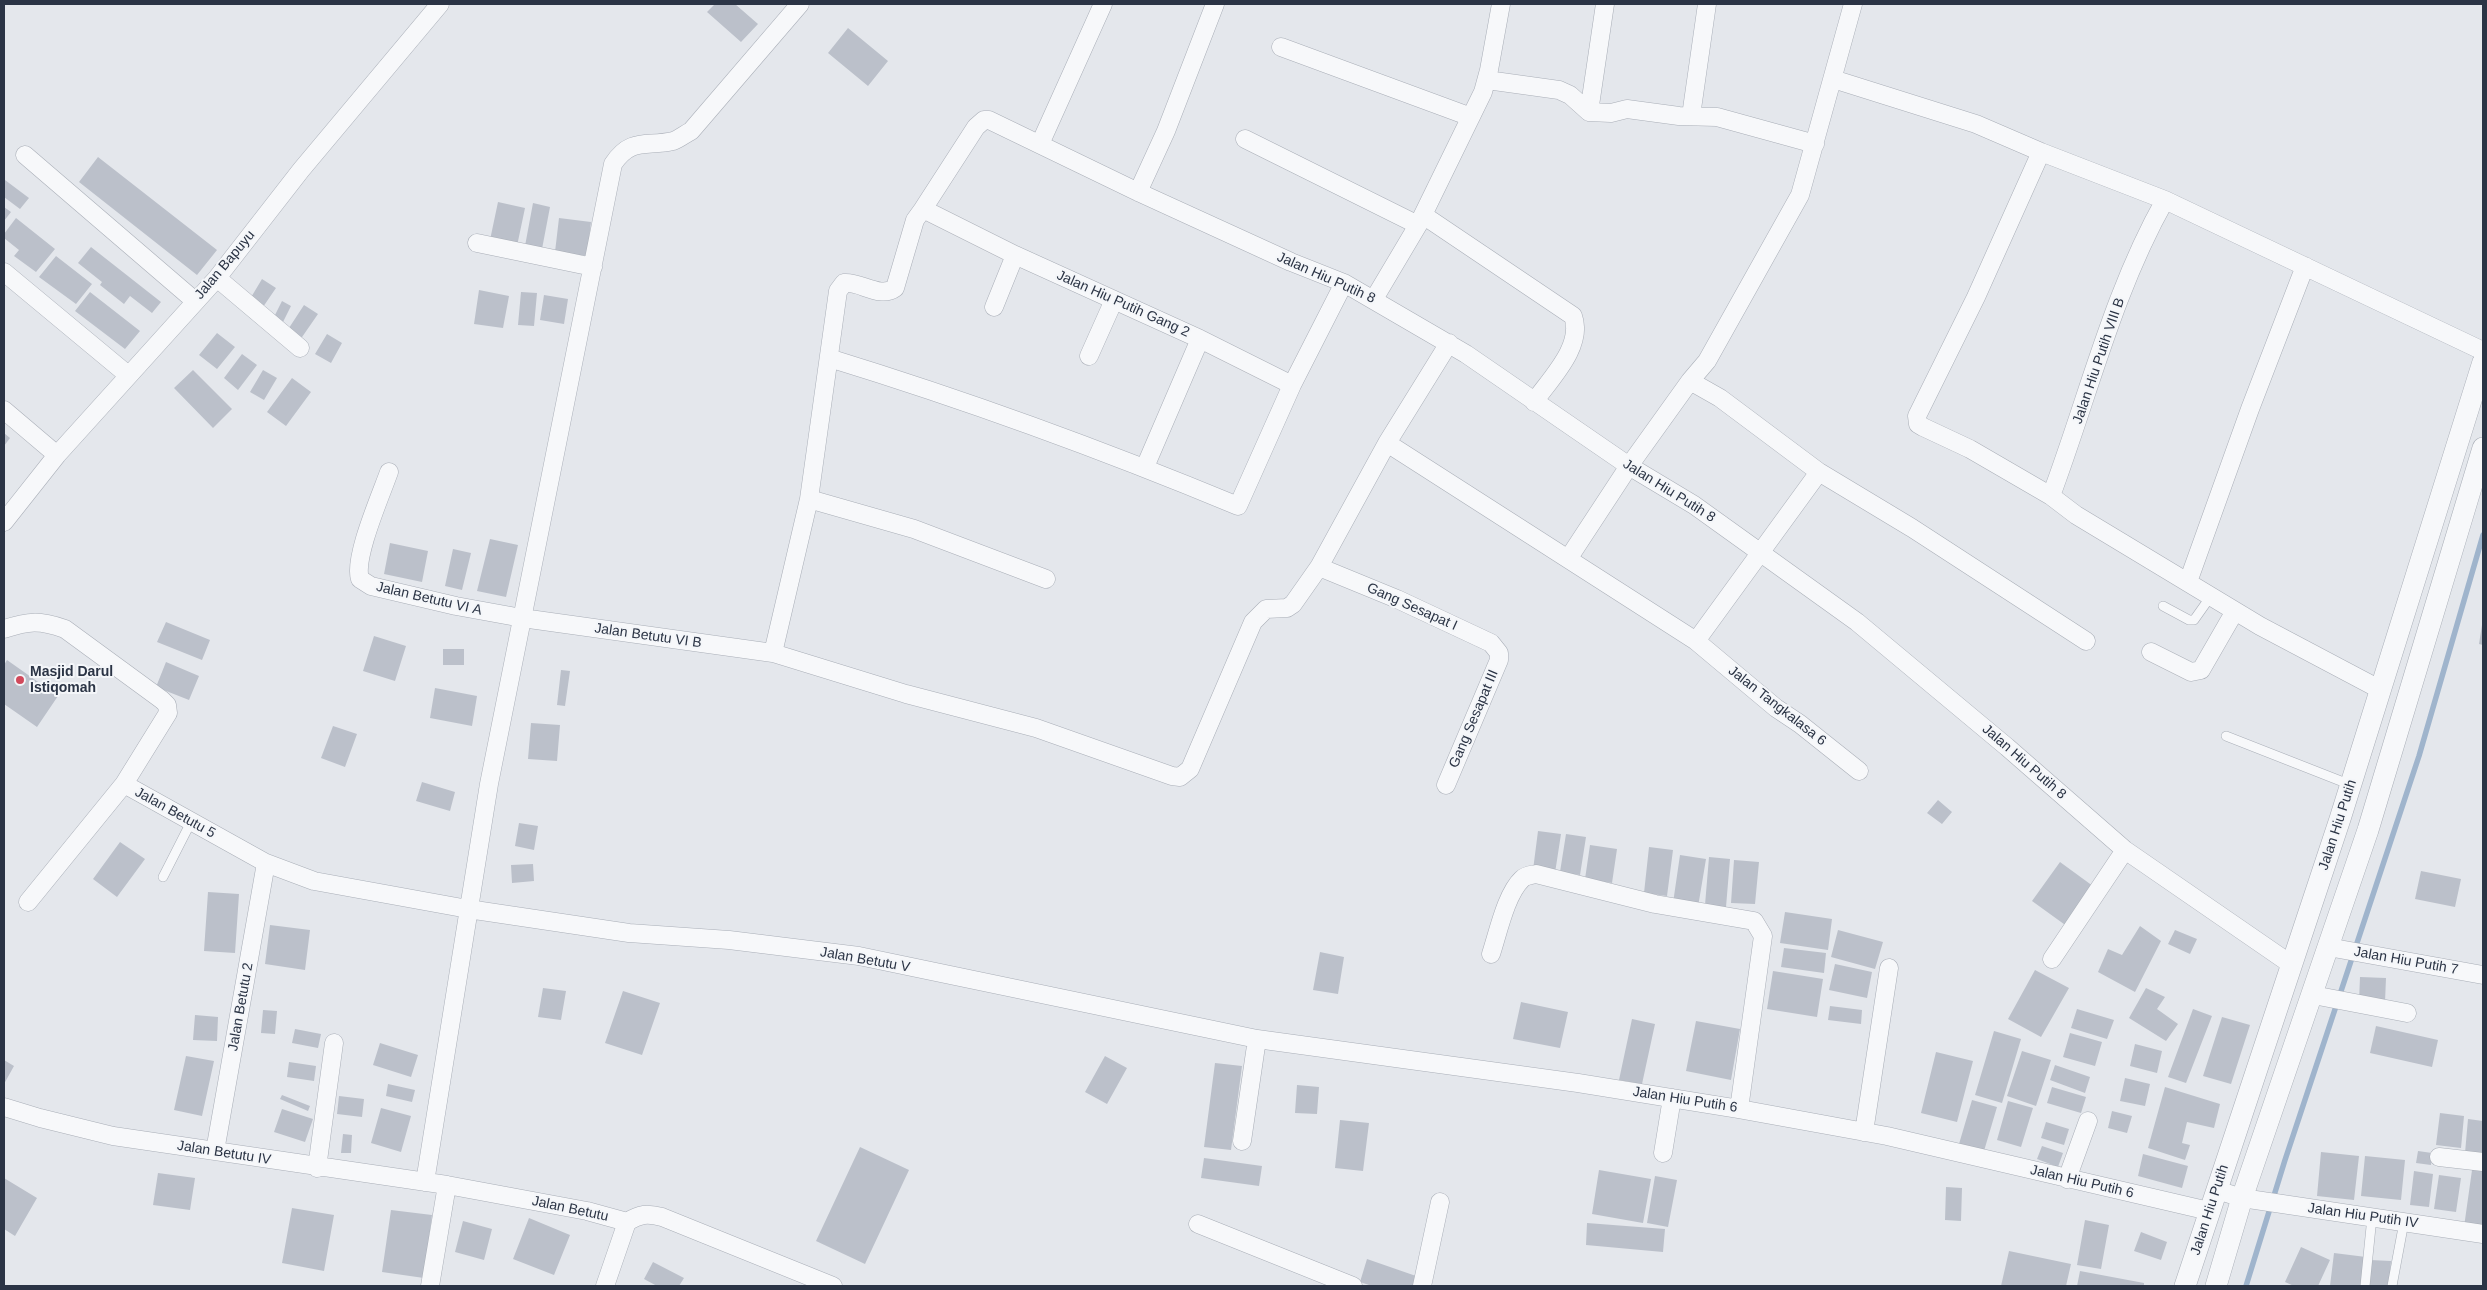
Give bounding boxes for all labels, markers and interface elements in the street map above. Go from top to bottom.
street label: Jalan Bapuyu [191,227,259,303]
street label: Jalan Hiu Putih 8 [1274,249,1378,307]
street label: Jalan Hiu Putih Gang 2 [1054,267,1192,341]
street label: Jalan Hiu Putih VIII B [2070,296,2128,426]
street label: Jalan Hiu Putih 8 [1620,456,1718,526]
street label: Jalan Betutu VI A [374,579,484,619]
street label: Gang Sesapat I [1364,580,1460,634]
street label: Jalan Betutu VI B [593,620,703,652]
street label: Jalan Tangkalasa 6 [1725,662,1829,750]
place label: Masjid Darul Istiqomah [30,664,113,696]
street label: Gang Sesapat III [1446,667,1502,771]
marker: Masjid Darul Istiqomah [14,674,26,686]
street label: Jalan Hiu Putih 8 [1979,721,2069,803]
street label: Jalan Hiu Putih [2315,778,2361,872]
street label: Jalan Betutu 5 [132,784,218,842]
street label: Jalan Betutu V [819,944,911,976]
street label: Jalan Hiu Putih 7 [2352,944,2460,978]
street label: Jalan Betutu 2 [225,961,257,1053]
street label: Jalan Hiu Putih 6 [1631,1083,1739,1117]
street label: Jalan Betutu IV [176,1137,272,1169]
street label: Jalan Hiu Putih 6 [2029,1162,2135,1202]
street label: Jalan Hiu Putih [2187,1163,2233,1257]
street label: Jalan Betutu [530,1193,610,1225]
street label: Jalan Hiu Putih IV [2307,1200,2419,1232]

